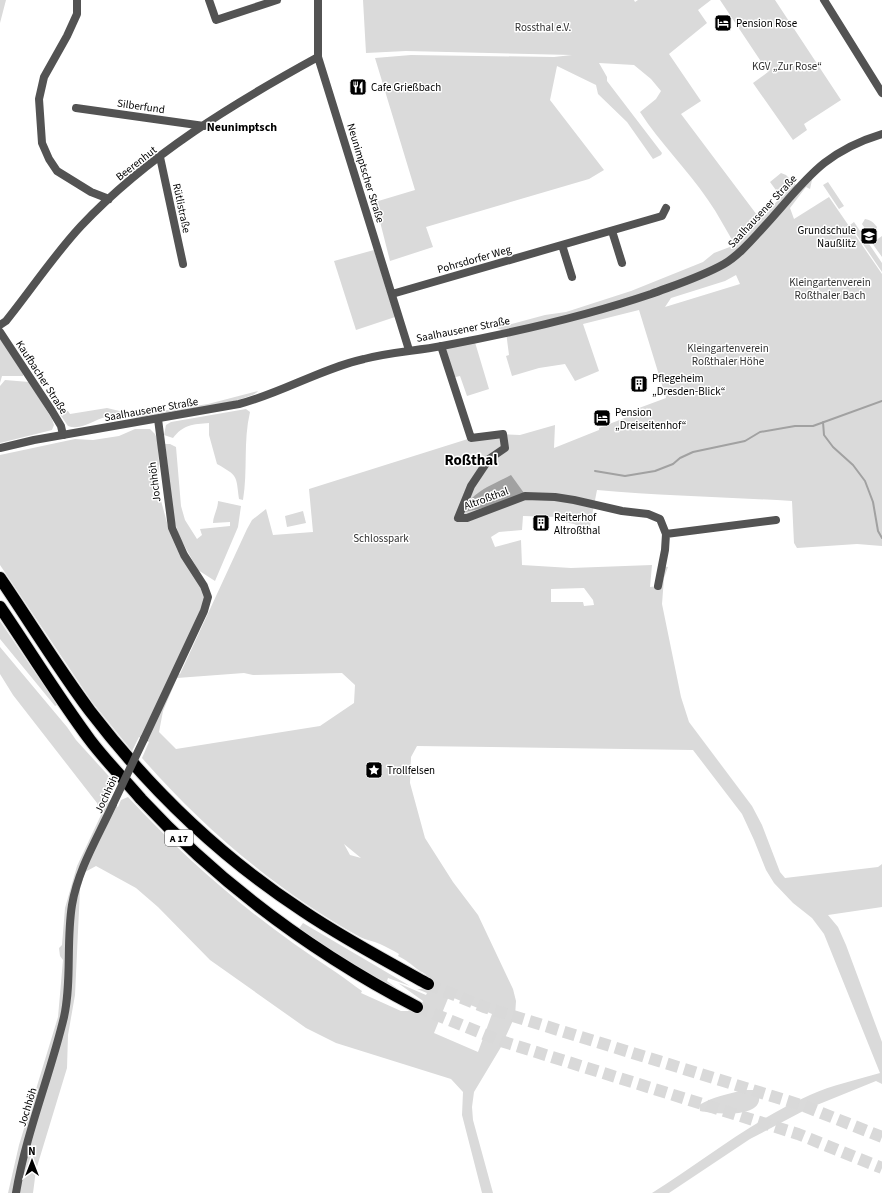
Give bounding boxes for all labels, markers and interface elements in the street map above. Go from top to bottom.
hotel icon: Pension Rose [713,13,733,33]
place label: Pension Rose [736,16,798,31]
park label: Rossthal e.V. [515,20,572,35]
park label: KGV „Zur Rose“ [752,59,822,74]
restaurant icon: Cafe Grießbach [348,77,368,97]
place label: Cafe Grießbach [371,80,441,95]
street label: Silberfund [116,96,166,117]
district label: Neunimptsch [207,119,277,136]
street label: Neunimptscher Straße [343,122,388,225]
street label: Beerenhut [113,142,160,184]
street label: Saalhausener Straße [724,171,801,251]
street label: Rütlistraße [169,182,194,235]
place label: Grundschule Naußlitz [797,223,857,251]
school or university icon: Grundschule Naußlitz [859,226,879,246]
street label: Pohrsdorfer Weg [435,242,513,277]
park label: Kleingartenverein Roßthaler Bach [789,275,871,303]
street label: Saalhausener Straße [415,313,512,346]
street label: Kaufbacher Straße [12,337,71,418]
park label: Kleingartenverein Roßthaler Höhe [687,341,769,369]
place label: Pflegeheim „Dresden-Blick“ [652,371,725,399]
building icon: Pflegeheim „Dresden-Blick“ [629,374,649,394]
street label: Saalhausener Straße [103,394,200,425]
place label: Pension „Dreiseitenhof“ [615,405,686,433]
hotel icon: Pension „Dreiseitenhof“ [592,408,612,428]
district label: Roßthal [444,450,498,471]
street label: Jochhöh [145,461,164,503]
street label: Altroßthal [462,483,511,513]
place label: Reiterhof Altroßthal [554,510,601,538]
building icon: Reiterhof Altroßthal [531,513,551,533]
park label: Schlosspark [353,531,409,546]
place icon: Trollfelsen [364,760,384,780]
place label: Trollfelsen [387,763,435,778]
street label: Jochhöh [91,773,122,816]
road number: A 17 [165,830,193,846]
street label: Jochhöh [14,1086,41,1129]
north arrow [12,1141,52,1181]
text: N [28,1144,36,1159]

